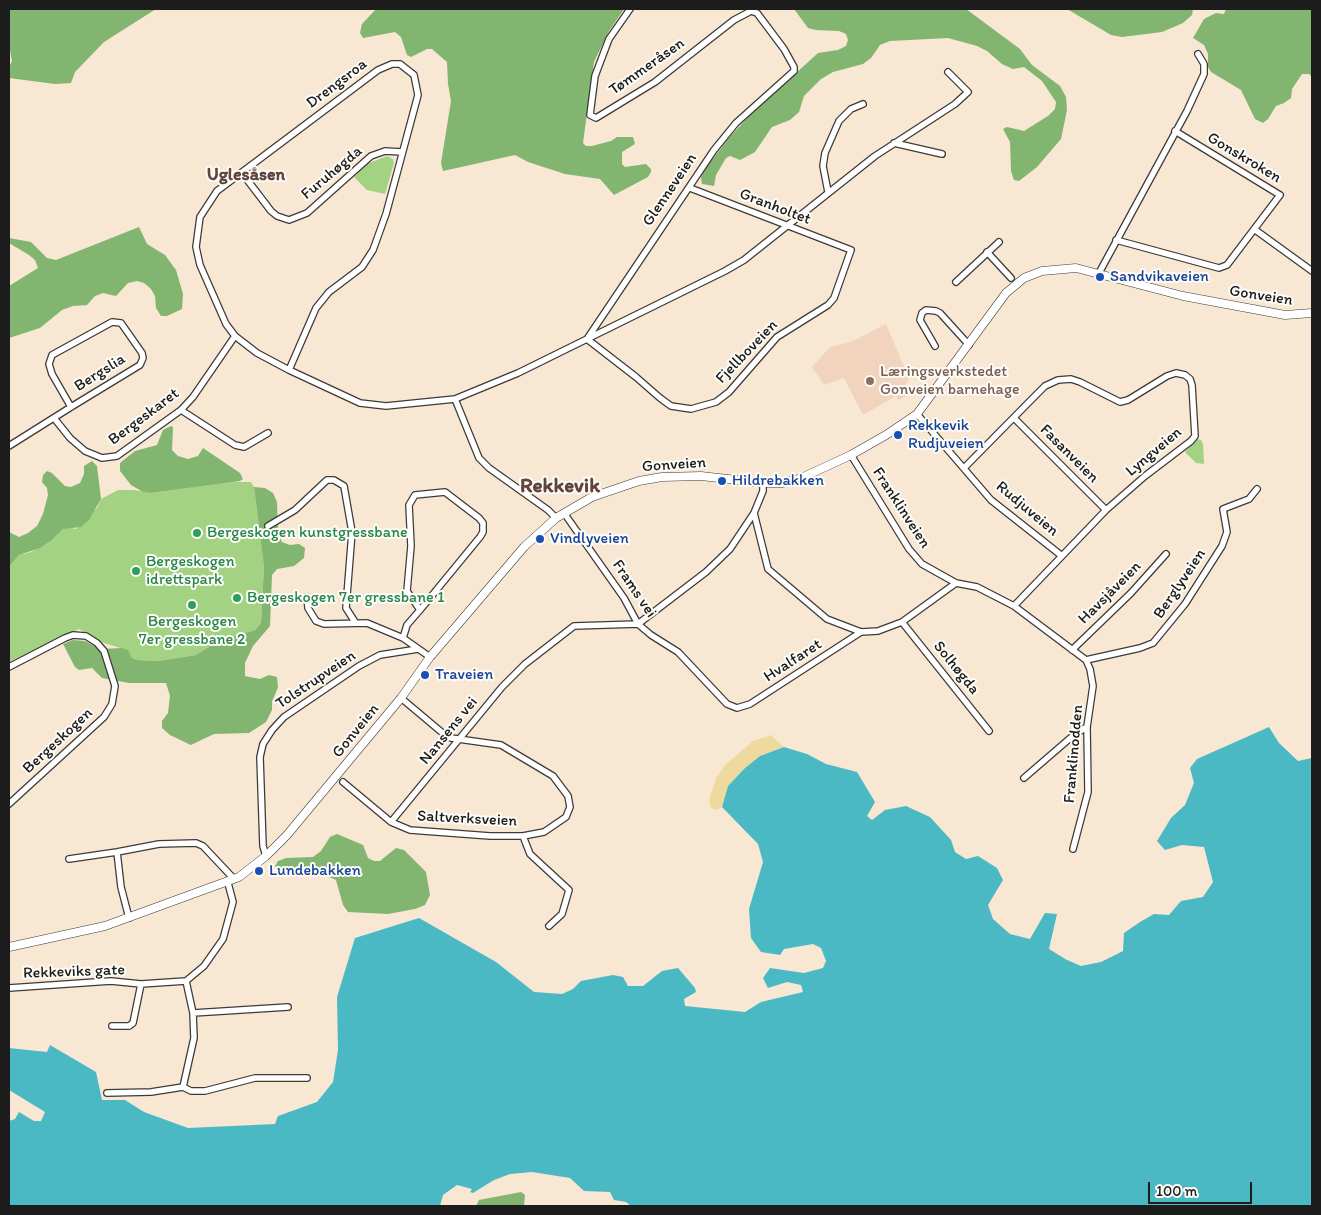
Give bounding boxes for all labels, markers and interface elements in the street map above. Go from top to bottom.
street label: Tømmeråsen [606,34,688,100]
street label: Drengsroa [303,55,371,113]
street label: Gonskroken [1203,128,1285,188]
street label: Furuhøgda [298,142,366,204]
street label: Glenneveien [639,150,701,230]
district label: Uglesåsen [207,164,285,186]
street label: Granholtet [736,185,814,229]
place label: Sandvikaveien [1110,267,1209,287]
marker: Sandvikaveien [1094,271,1106,283]
street label: Gonveien [1228,282,1294,310]
street label: Fjellboveien [712,316,782,388]
street label: Bergslia [71,350,129,396]
place label: Læringsverkstedet Gonveien barnehage [880,362,1020,400]
marker: Læringsverkstedet Gonveien barnehage [864,375,876,387]
street label: Bergeskaret [105,384,183,450]
place label: Rekkevik Rudjuveien [908,416,984,454]
street label: Fasanveien [1036,421,1102,487]
street label: Lyngveien [1122,423,1186,481]
marker: Rekkevik Rudjuveien [892,429,904,441]
street label: Gonveien [641,453,707,477]
street label: Franklinveien [868,464,934,552]
place label: Hildrebakken [732,471,824,491]
district label: Rekkevik [520,474,600,500]
marker: Hildrebakken [716,475,728,487]
street label: Rudjuveien [992,477,1062,541]
place label: Bergeskogen kunstgressbane [207,523,408,543]
marker: Bergeskogen kunstgressbane [191,527,203,539]
place label: Vindlyveien [550,529,629,549]
marker: Vindlyveien [534,533,546,545]
street label: Berglyveien [1150,545,1210,623]
place label: Bergeskogen idrettspark [146,552,234,590]
street label: Frams vei [608,556,660,622]
street label: Havsjåveien [1074,557,1146,629]
marker: Bergeskogen idrettspark [130,565,142,577]
place label: Bergeskogen 7er gressbane 1 [247,588,445,608]
marker: Bergeskogen 7er gressbane 1 [231,592,243,604]
marker: Bergeskogen 7er gressbane 2 [186,599,198,611]
place label: Bergeskogen 7er gressbane 2 [139,612,245,650]
street label: Hvalfaret [760,635,826,687]
street label: Solhøgda [929,637,983,699]
street label: Tolstrupveien [272,646,360,714]
place label: Traveien [435,665,493,685]
marker: Traveien [419,669,431,681]
street label: Nansens vei [416,693,482,769]
street label: Gonveien [328,700,384,762]
street label: Bergeskogen [19,704,97,778]
street label: Franklinodden [1060,704,1088,804]
street label: Saltverksveien [417,807,517,831]
place label: Lundebakken [269,861,361,881]
marker: Lundebakken [253,865,265,877]
street label: Rekkeviks gate [23,961,125,983]
scale bar [1151,1172,1255,1204]
text: 100 m [1156,1182,1197,1200]

